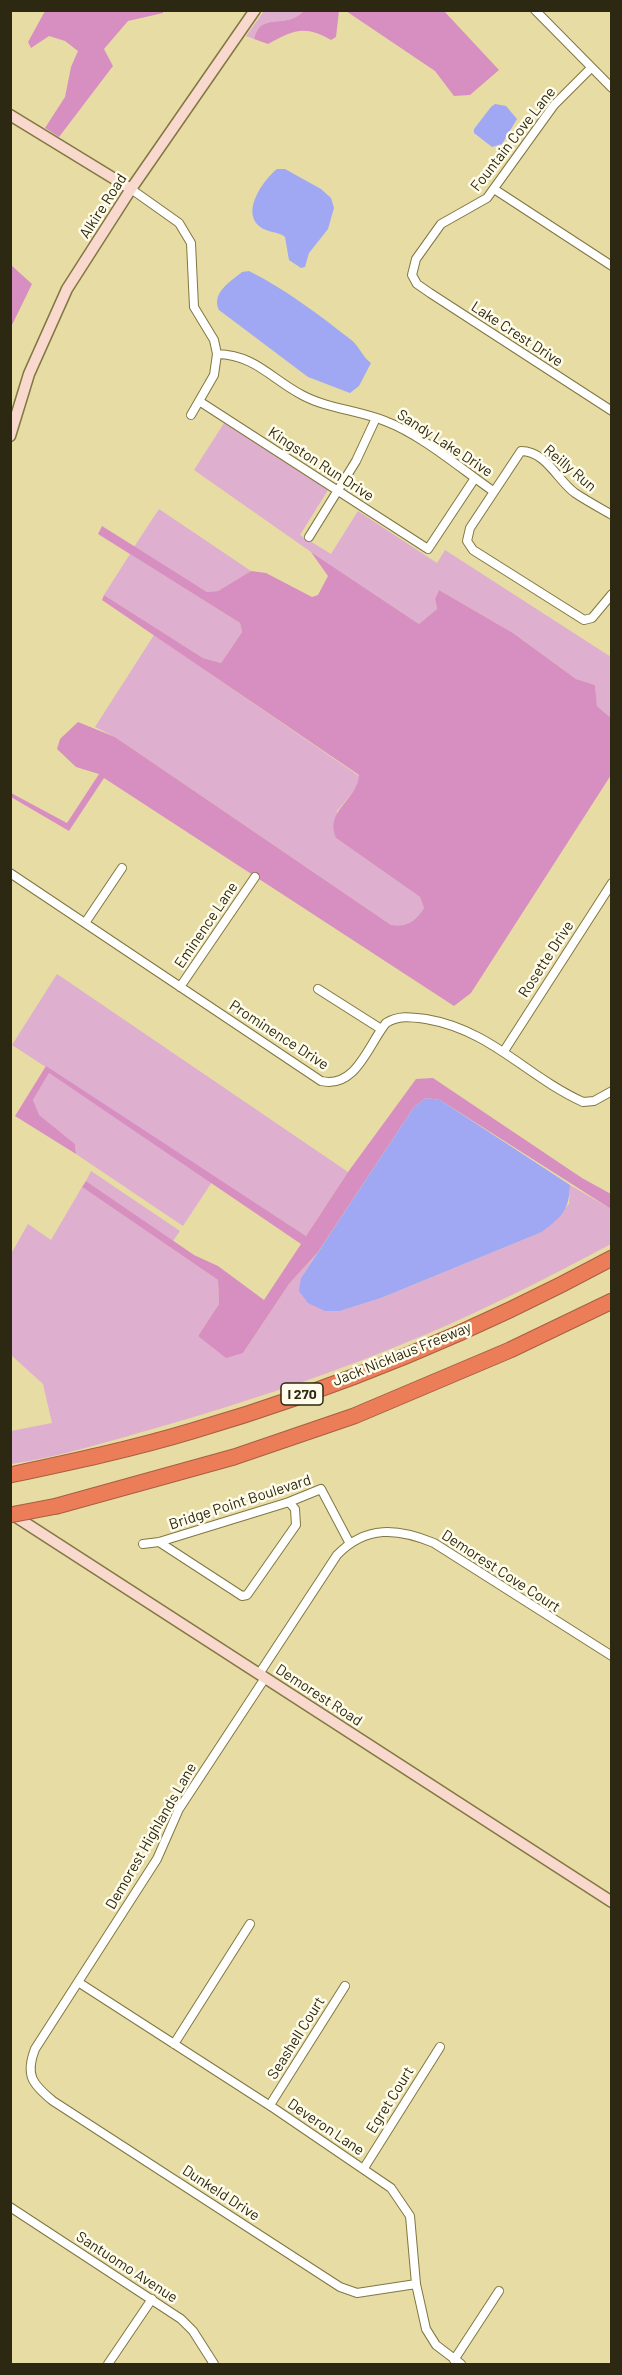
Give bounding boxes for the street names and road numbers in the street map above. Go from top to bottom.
street label: Fountain Cove Lane [467,83,559,195]
street label: Alkire Road [75,170,131,242]
street label: Lake Crest Drive [468,298,566,370]
street label: Sandy Lake Drive [394,405,496,481]
street label: Kingston Run Drive [265,423,377,505]
street label: Reilly Run [540,441,600,495]
street label: Eminence Lane [171,878,241,972]
street label: Rosette Drive [515,917,577,1001]
street label: Prominence Drive [226,996,332,1074]
street label: Jack Nicklaus Freeway [330,1318,474,1390]
road number: I 270 [281,1383,323,1405]
street label: Bridge Point Boulevard [167,1471,313,1533]
street label: Demorest Cove Court [438,1526,564,1616]
street label: Demorest Road [272,1660,366,1730]
street label: Demorest Highlands Lane [102,1760,200,1912]
street label: Seashell Court [263,1993,329,2083]
street label: Egret Court [362,2063,418,2137]
street label: Deveron Lane [284,2095,368,2159]
street label: Dunkeld Drive [179,2161,263,2225]
street label: Santuomo Avenue [73,2228,181,2306]

